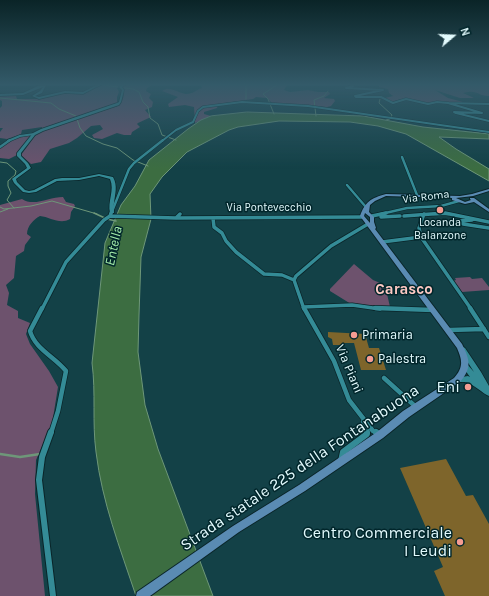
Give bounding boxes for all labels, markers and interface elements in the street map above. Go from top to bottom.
north arrow [433,16,473,56]
text: N [457,26,472,38]
street label: Via Roma [402,188,450,206]
street label: Via Pontevecchio [226,201,312,215]
marker: Locanda Balanzone [435,205,445,215]
place label: Locanda Balanzone [414,216,466,242]
water label: Entella [102,225,126,267]
district label: Carasco [375,281,433,299]
place label: Primaria [362,327,413,343]
marker: Primaria [349,330,359,340]
street label: Via Piani [332,342,366,396]
place label: Palestra [378,351,426,367]
marker: Palestra [365,354,375,364]
place label: Eni [437,377,460,397]
street label: Strada statale 225 della Fontanabuona [177,381,423,555]
marker: Eni [463,382,473,392]
place label: Centro Commerciale I Leudi [303,523,452,561]
marker: Centro Commerciale I Leudi [455,537,465,547]

